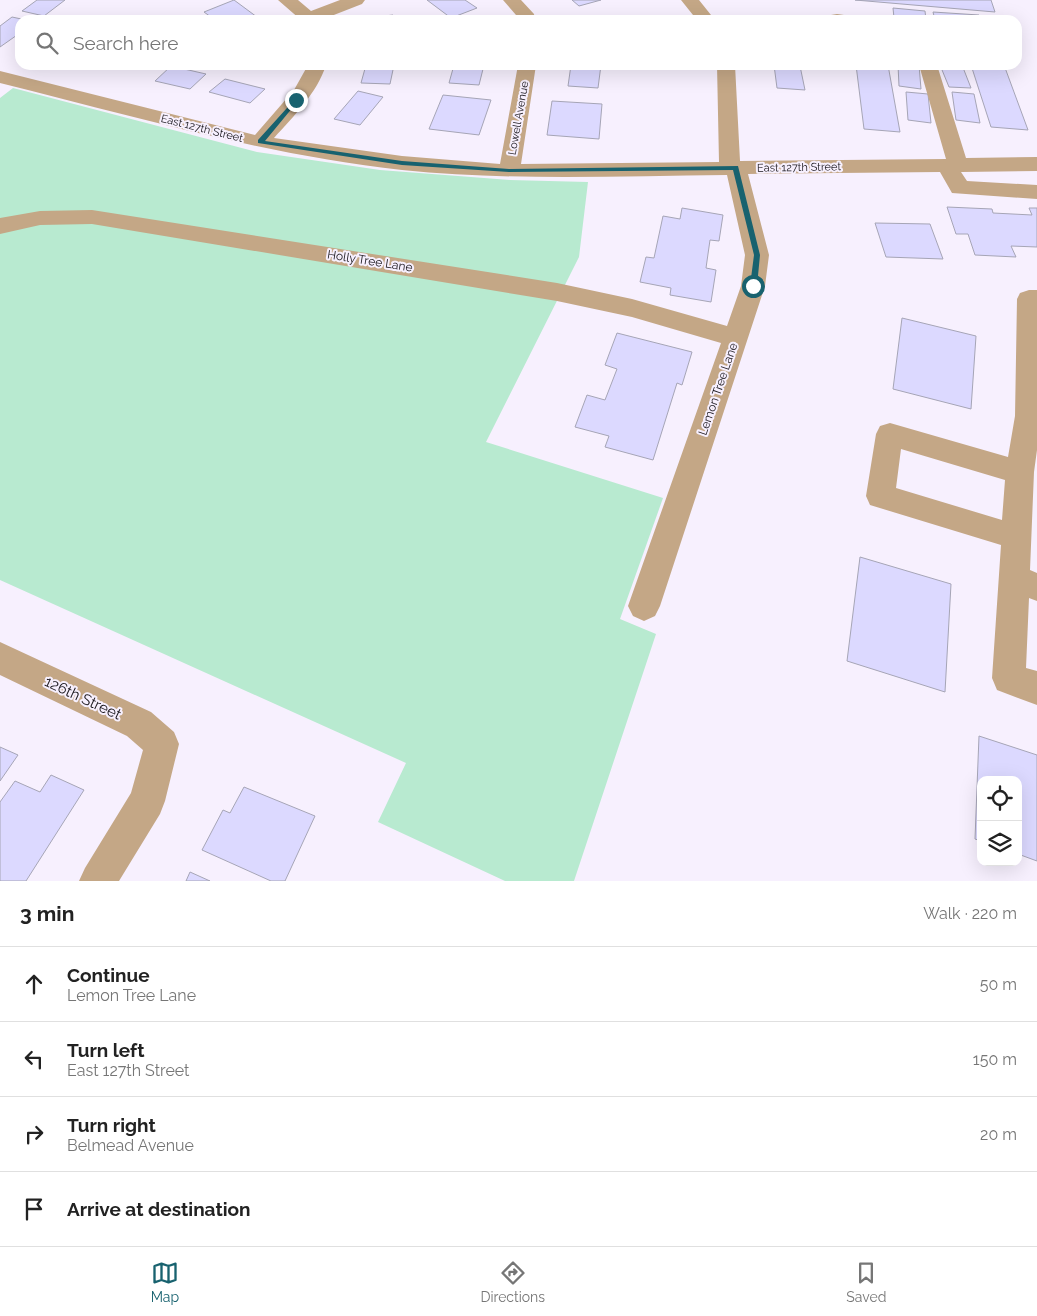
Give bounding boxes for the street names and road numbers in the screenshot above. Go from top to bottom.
street label: Lowell Avenue [506,80,531,156]
street label: East 127th Street [159,112,245,145]
street label: East 127th Street [757,160,842,175]
street label: Holly Tree Lane [326,247,414,275]
street label: Lemon Tree Lane [696,341,740,437]
street label: 126th Street [42,672,124,724]

